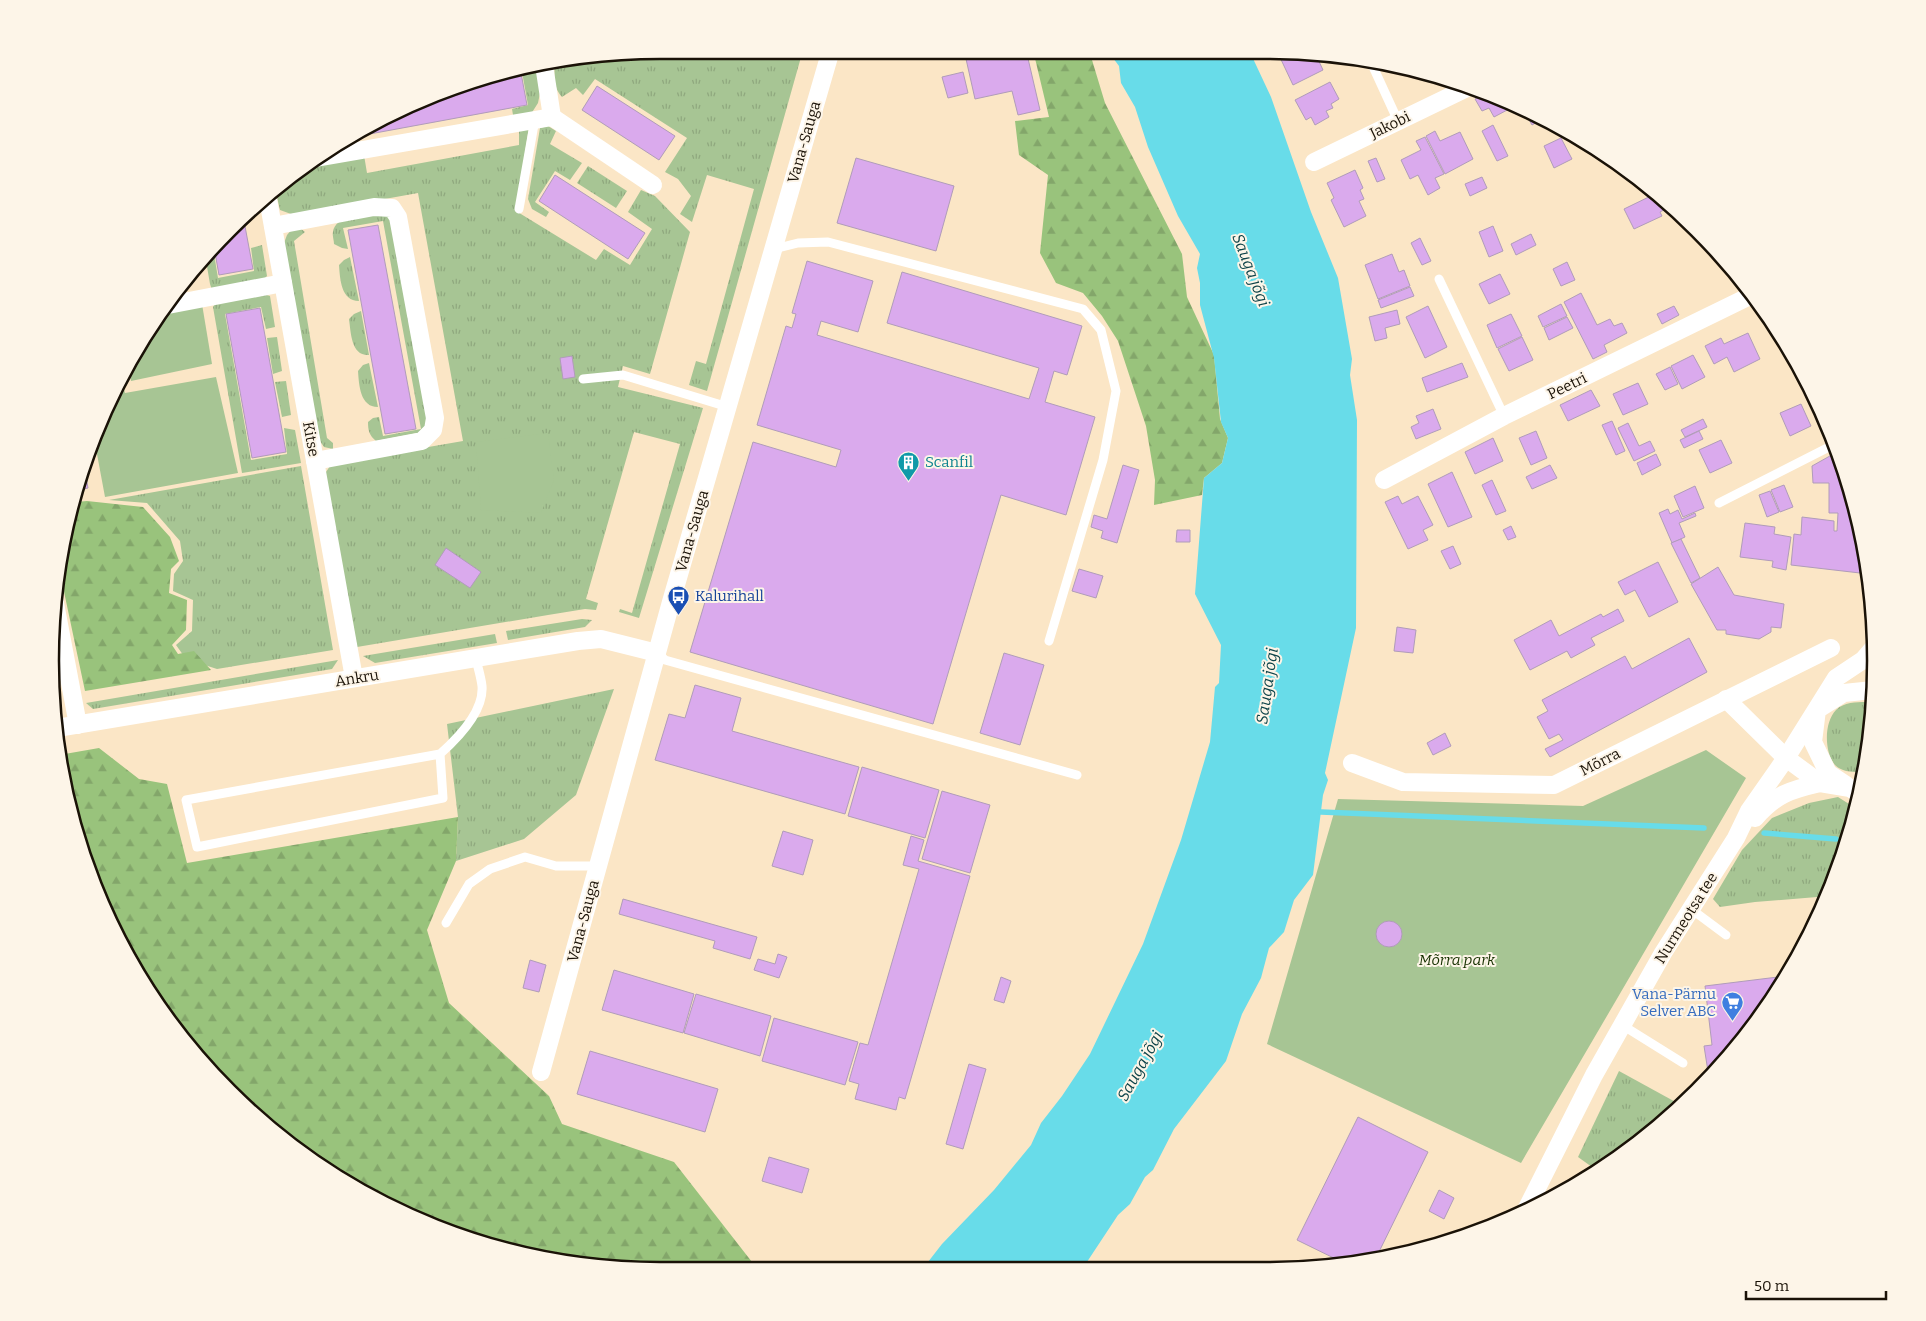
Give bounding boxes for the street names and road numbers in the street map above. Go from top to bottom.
street label: Vana-Sauga [784,99,824,185]
street label: Jakobi [1366,107,1414,143]
street label: Peetri [1544,369,1590,403]
street label: Kitse [299,420,323,458]
street label: Vana-Sauga [672,488,712,574]
street label: Ankru [334,666,380,690]
street label: Mõrra [1577,744,1623,780]
street label: Nurmeotsa tee [1651,869,1721,967]
street label: Vana-Sauga [563,878,603,964]

